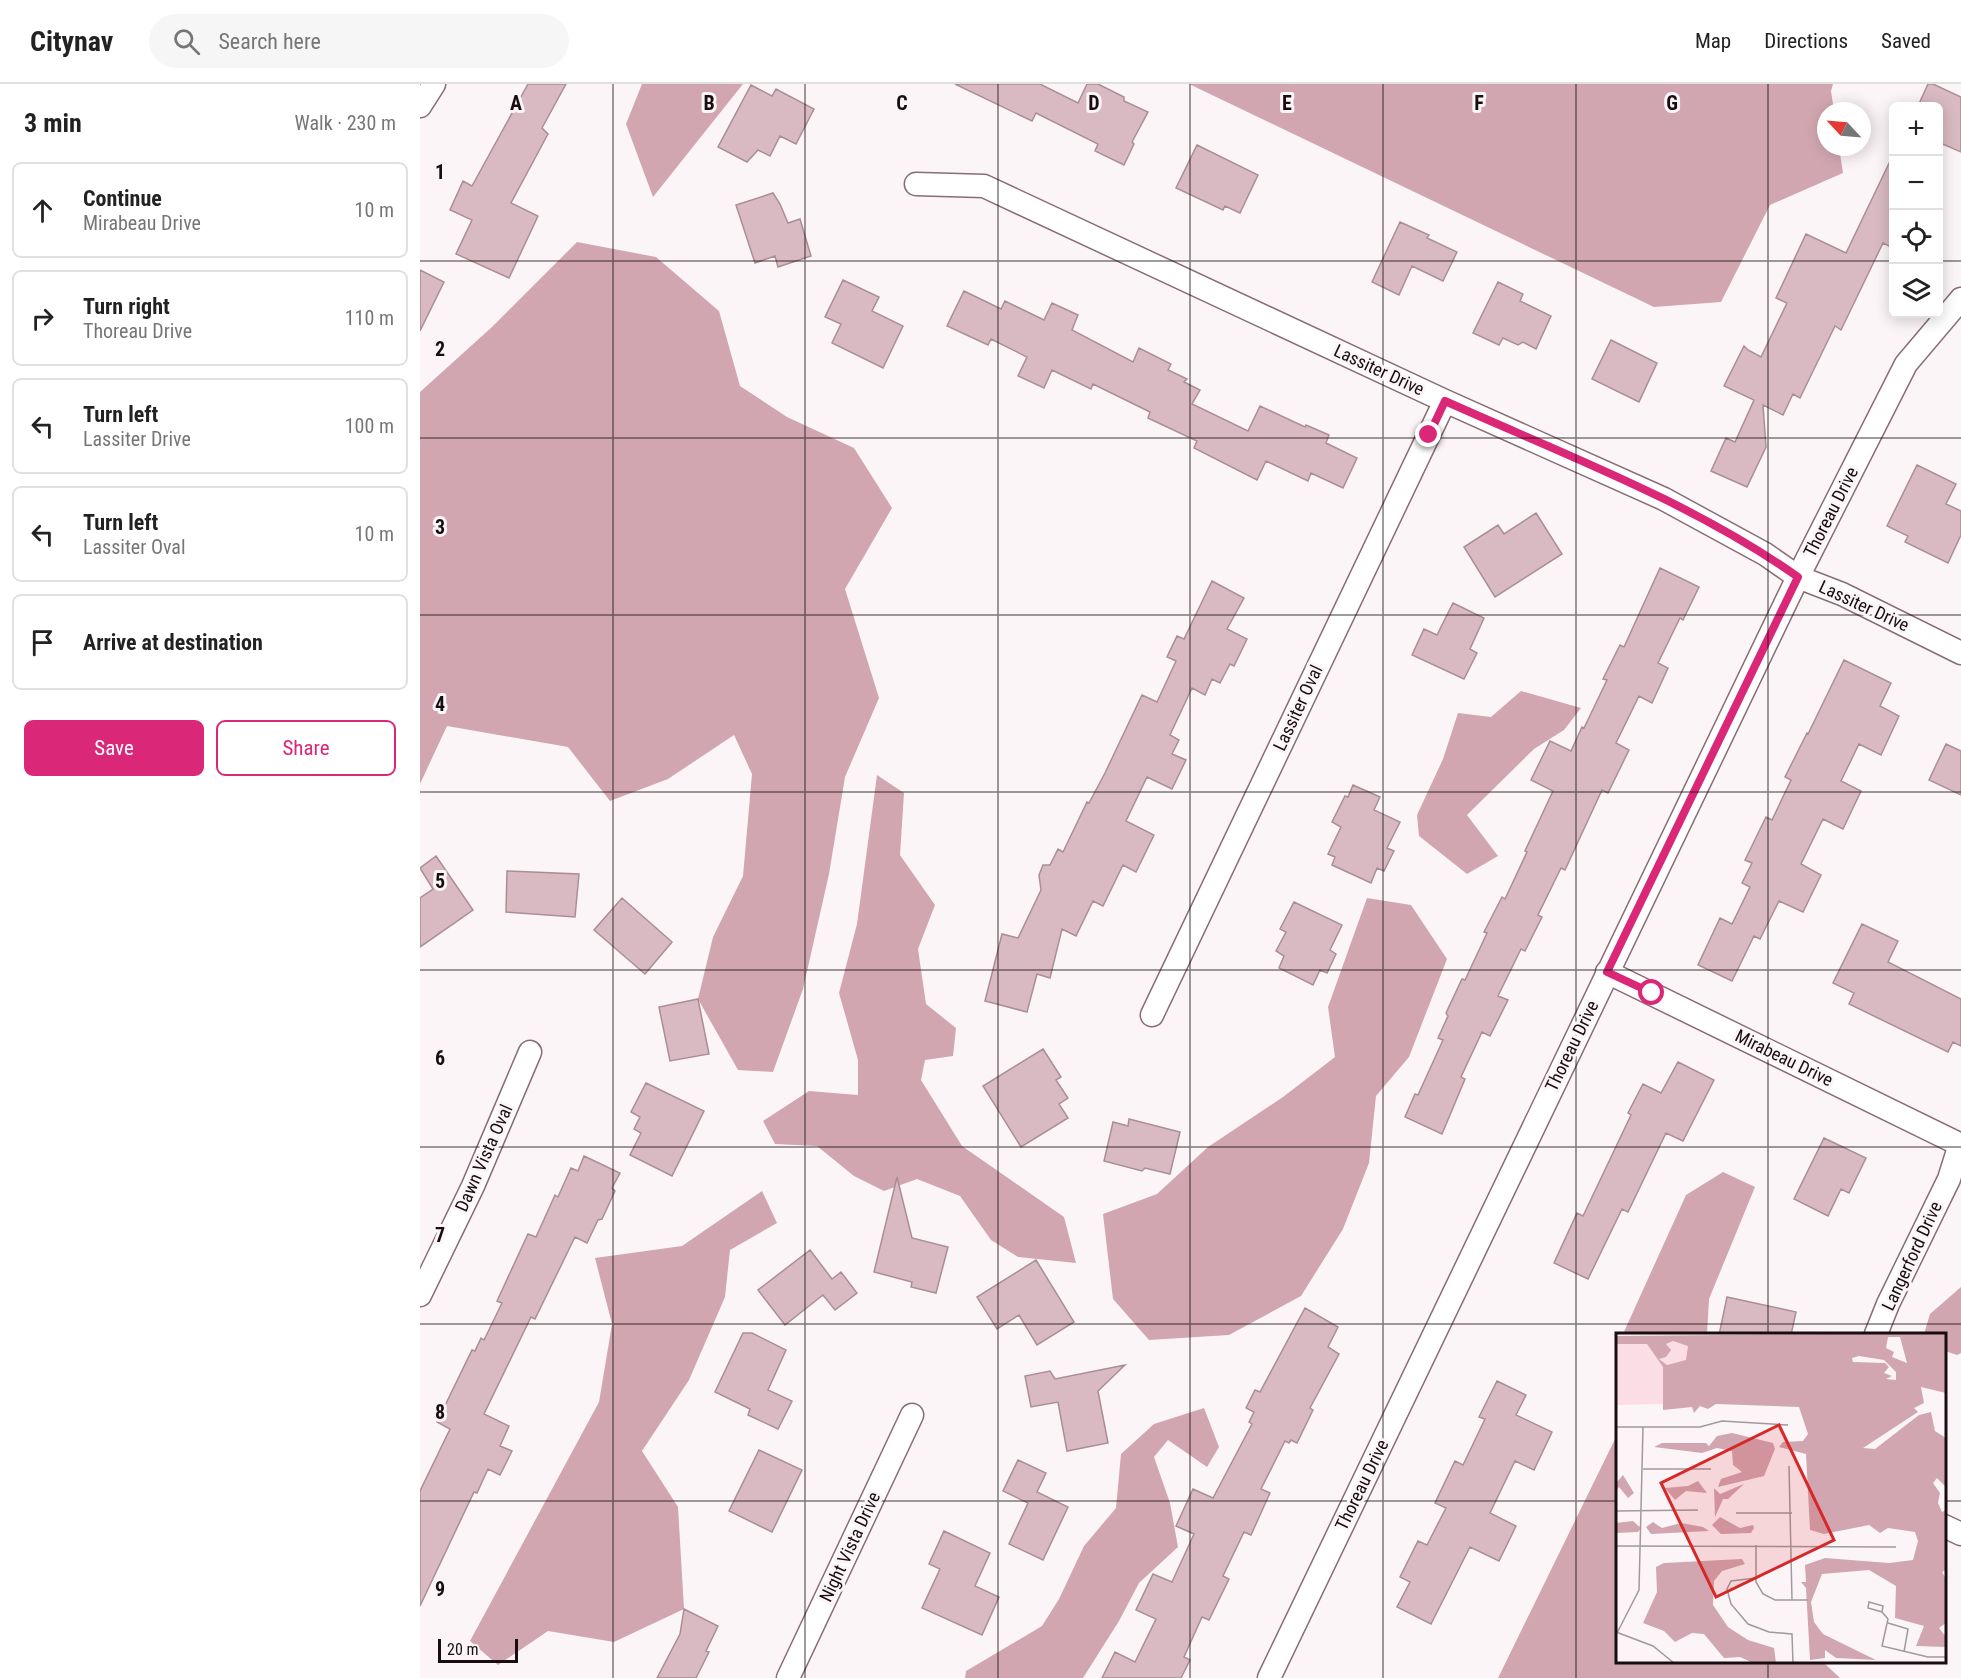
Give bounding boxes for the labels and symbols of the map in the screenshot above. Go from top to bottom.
text: A [510,91,522,115]
text: B [703,91,715,115]
text: C [896,91,908,115]
text: D [1088,91,1100,115]
text: E [1282,91,1292,115]
text: F [1474,91,1484,115]
text: G [1666,91,1678,115]
north arrow [1817,102,1871,156]
text: 1 [435,160,445,184]
text: 2 [435,337,445,361]
street label: Lassiter Drive [1331,340,1428,400]
route end [1415,421,1441,447]
street label: Thoreau Drive [1799,463,1862,560]
text: 3 [435,515,445,539]
street label: Lassiter Drive [1816,576,1913,636]
street label: Lassiter Oval [1269,662,1327,754]
text: 4 [435,692,445,716]
text: 5 [435,869,445,893]
route start [1638,979,1664,1005]
street label: Thoreau Drive [1541,997,1603,1095]
street label: Mirabeau Drive [1732,1025,1837,1090]
text: 6 [435,1046,445,1070]
street label: Dawn Vista Oval [451,1101,517,1215]
street label: Langerford Drive [1877,1198,1946,1314]
text: 7 [435,1223,445,1247]
inset map [1616,1333,1946,1663]
text: 8 [435,1400,445,1424]
street label: Thoreau Drive [1331,1436,1393,1534]
street label: Night Vista Drive [815,1489,884,1605]
text: 9 [435,1577,445,1601]
scale bar [438,1636,518,1664]

